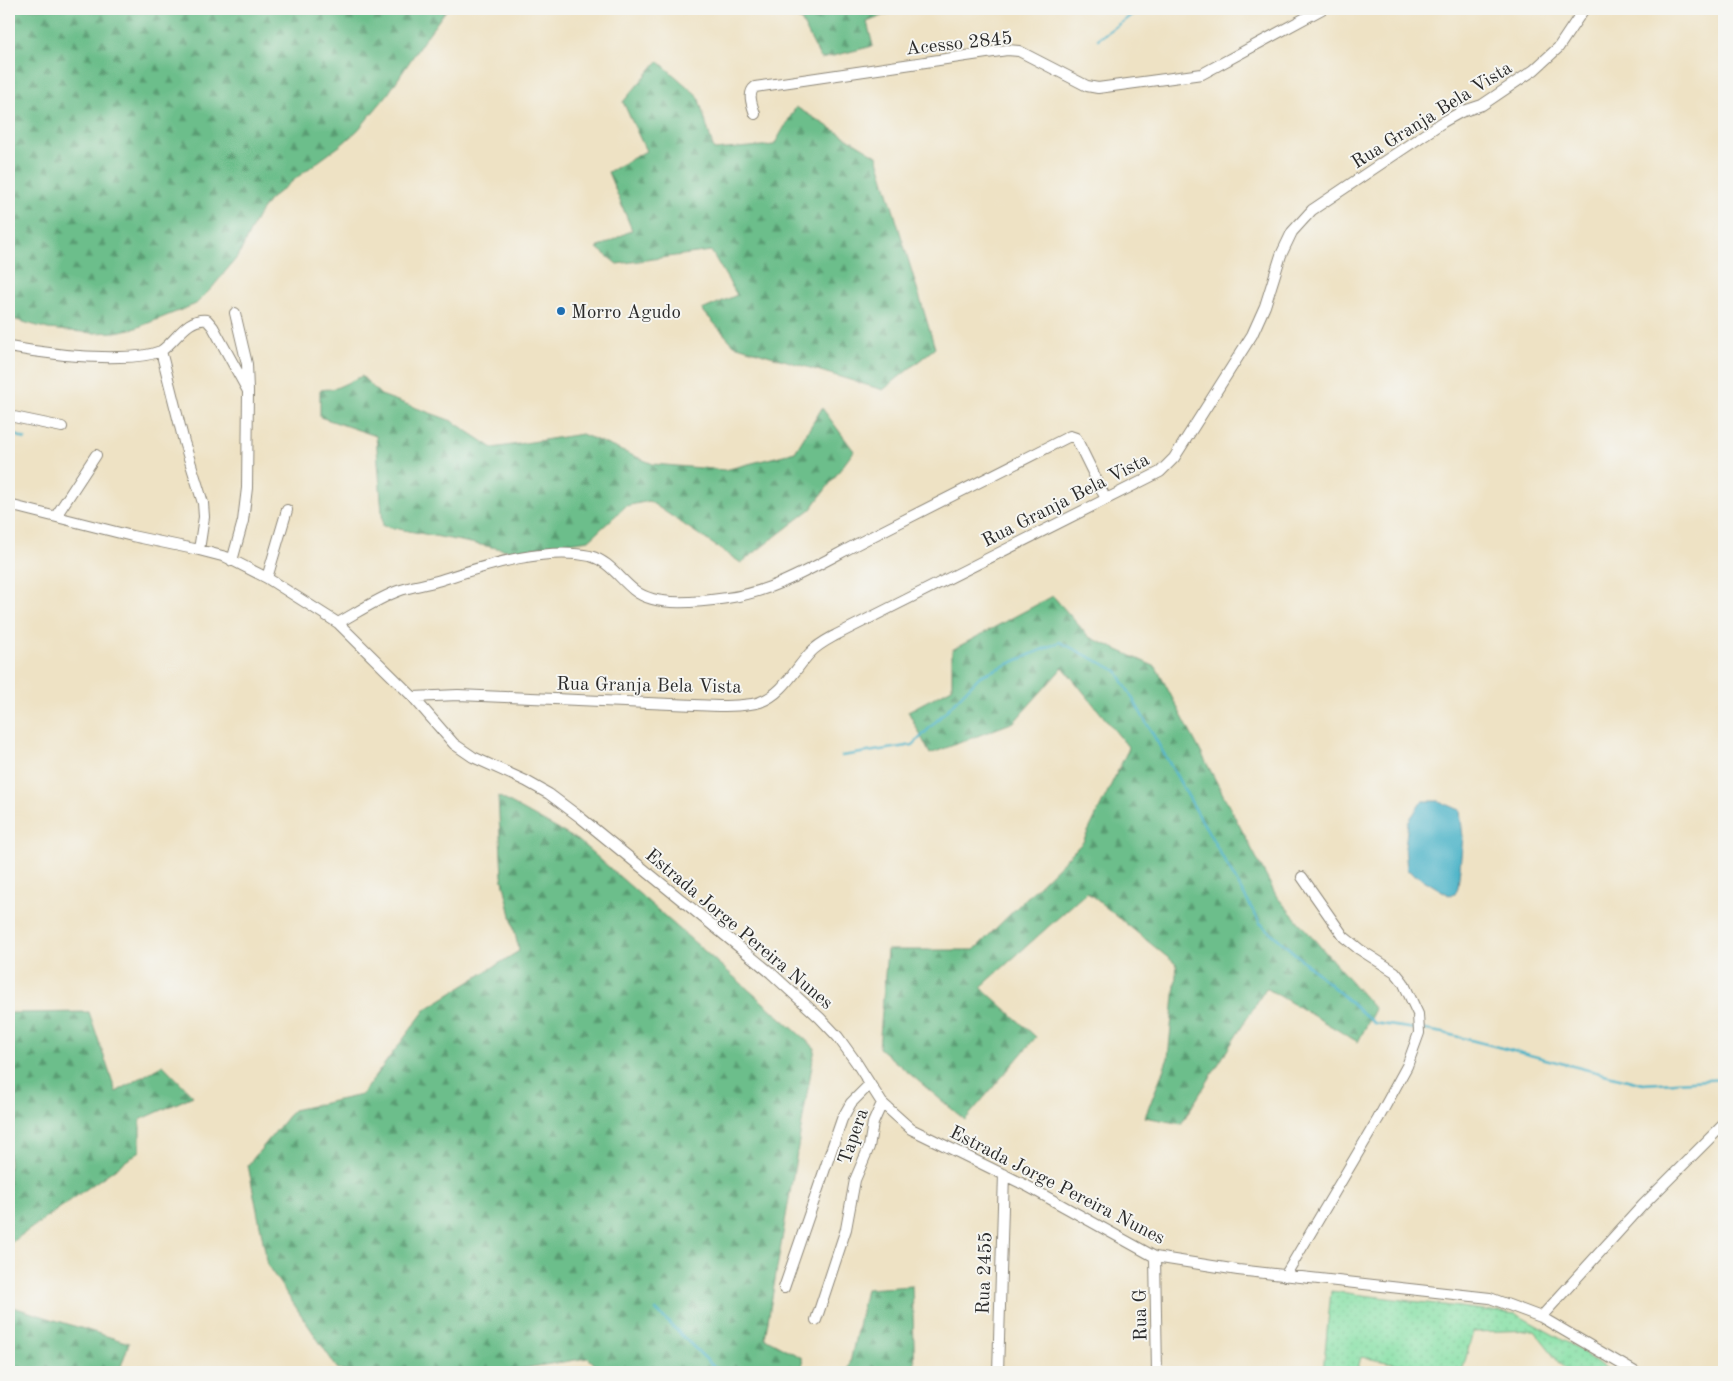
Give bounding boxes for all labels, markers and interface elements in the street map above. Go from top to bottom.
street label: Acesso 2845 [905,29,1013,60]
street label: Rua Granja Bela Vista [1349,59,1516,173]
place label: Morro Agudo [571,304,681,323]
marker: Morro Agudo [555,305,567,317]
street label: Rua Granja Bela Vista [979,450,1154,552]
street label: Rua Granja Bela Vista [556,675,742,698]
street label: Estrada Jorge Pereira Nunes [641,846,836,1014]
street label: Tapera [836,1106,873,1167]
street label: Estrada Jorge Pereira Nunes [946,1124,1167,1249]
street label: Rua 2455 [975,1232,996,1315]
street label: Rua G [1132,1288,1151,1341]

